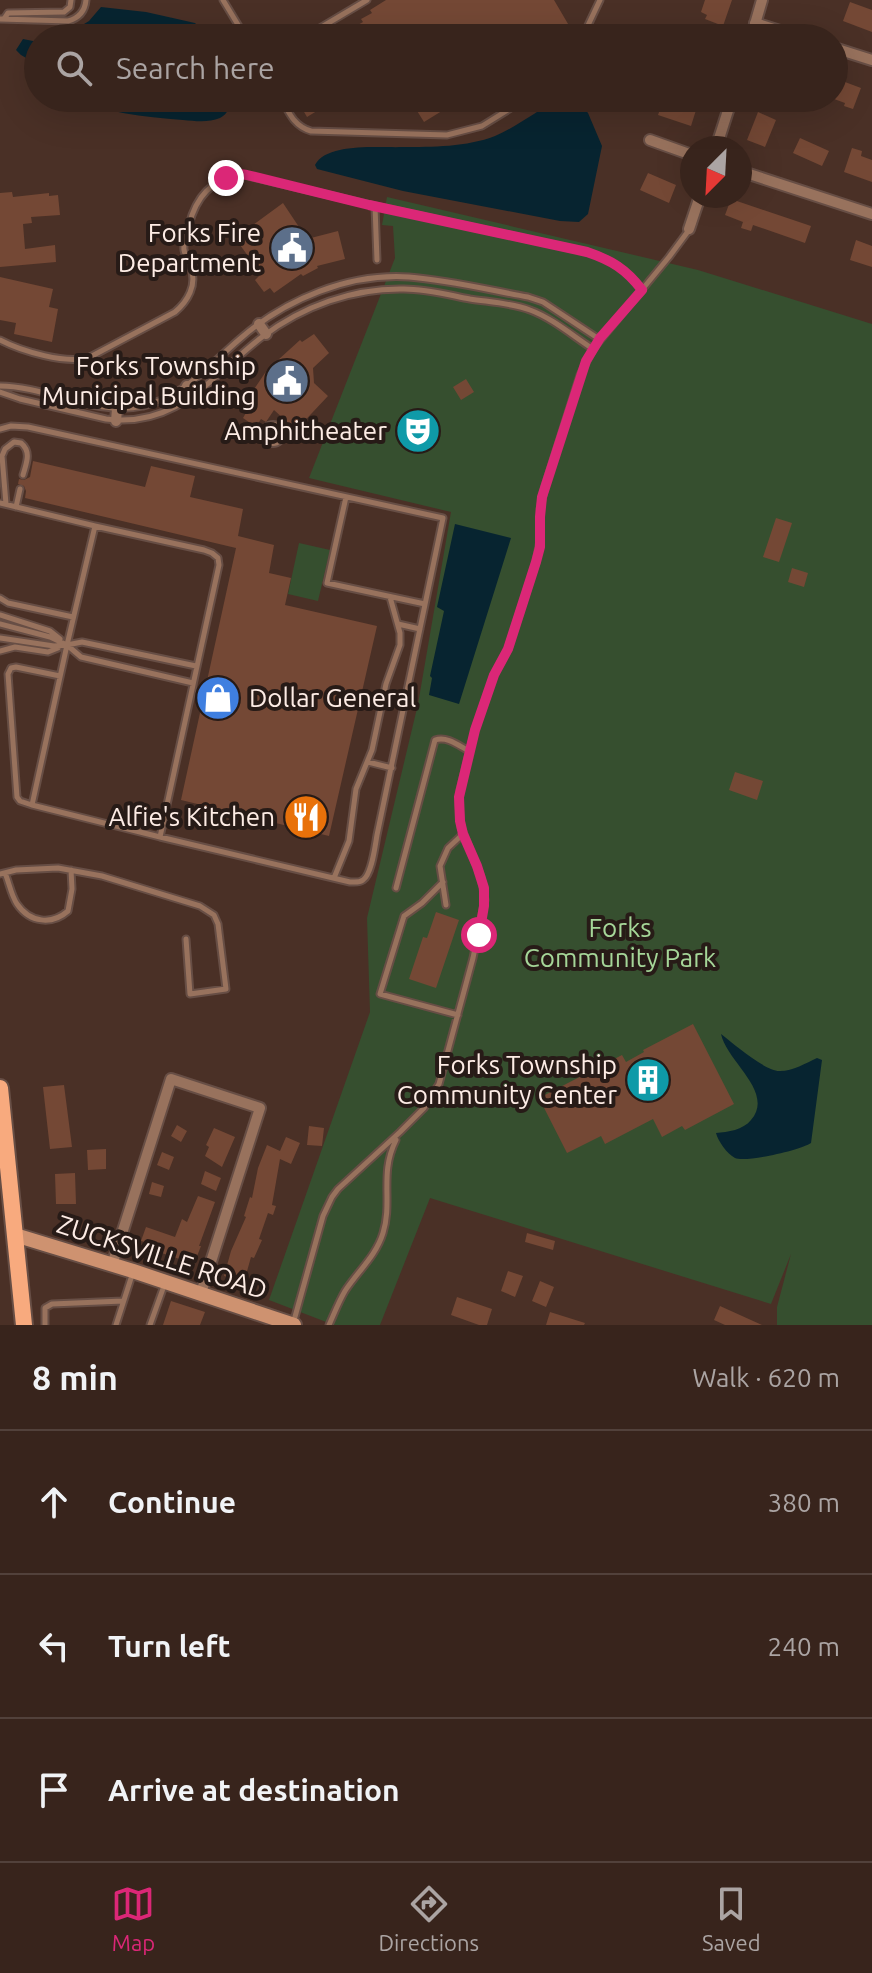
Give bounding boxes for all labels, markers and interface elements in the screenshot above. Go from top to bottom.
search box [24,24,848,112]
icon: search [52,46,96,90]
text: Search here [116,51,275,85]
north arrow [680,136,752,208]
route end [208,160,244,196]
place label: Forks Fire Department [118,218,261,277]
public building icon: Forks Fire Department [268,224,316,272]
place label: Forks Township Municipal Building [42,351,256,410]
public building icon: Forks Township Municipal Building [263,357,311,405]
theatre icon: Amphitheater [394,407,442,455]
place label: Amphitheater [224,416,387,445]
shop icon: Dollar General [194,674,242,722]
place label: Dollar General [249,683,416,712]
restaurant icon: Alfie's Kitchen [282,793,330,841]
place label: Alfie's Kitchen [109,802,275,831]
park label: Forks Community Park [524,913,716,972]
route start [461,917,497,953]
place label: Forks Township Community Center [397,1050,617,1109]
building icon: Forks Township Community Center [624,1056,672,1104]
street label: ZUCKSVILLE ROAD [53,1209,271,1304]
text: 8 min [32,1358,118,1396]
text: Walk · 620 m [692,1363,840,1392]
icon: ahead [32,1480,76,1524]
text: Continue [108,1485,236,1519]
text: 380 m [768,1488,840,1517]
icon: left [32,1624,76,1668]
text: Turn left [108,1629,230,1663]
text: 240 m [768,1632,840,1661]
icon: arrive [32,1768,76,1812]
text: Arrive at destination [108,1773,400,1807]
tab: Map [111,1882,155,1955]
tab: Directions [378,1882,479,1955]
tab: Saved [702,1882,761,1955]

